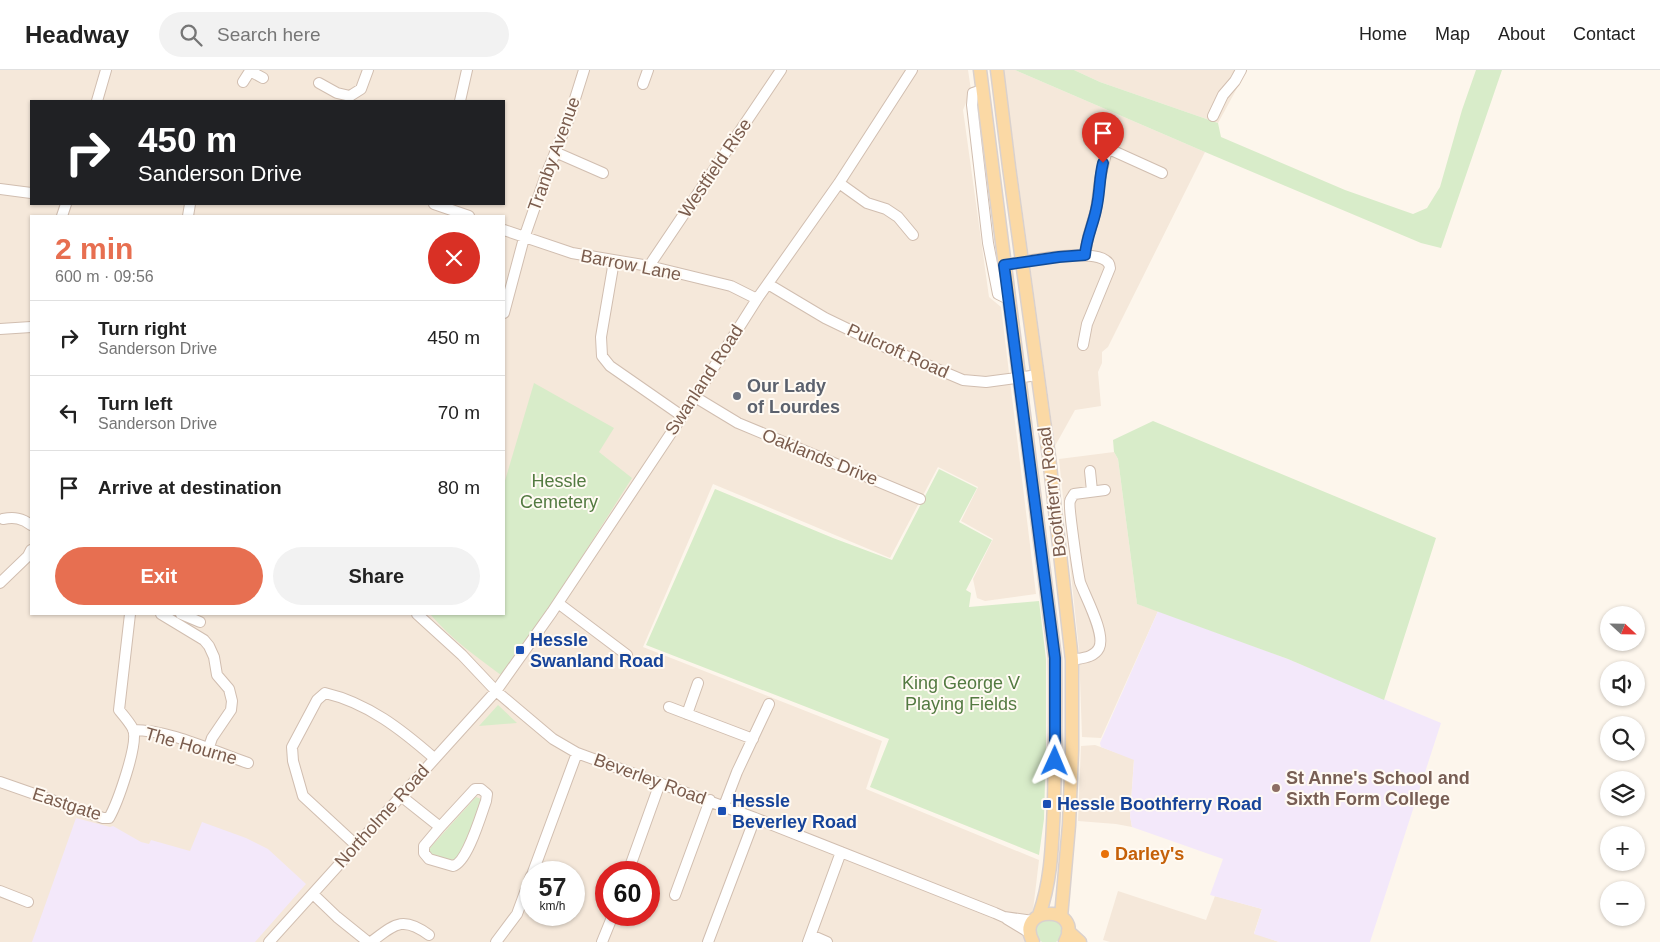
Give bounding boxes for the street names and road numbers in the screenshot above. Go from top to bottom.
street label: Tranby Avenue [524,94,584,214]
street label: Westfield Rise [675,115,755,221]
street label: Barrow Lane [579,245,683,285]
street label: Pulcroft Road [844,320,952,382]
street label: Swanland Road [661,321,747,439]
street label: Oaklands Drive [759,425,881,489]
street label: Boothferry Road [1034,426,1070,558]
street label: The Hourne [143,723,239,769]
street label: Beverley Road [591,749,709,809]
street label: Northolme Road [331,761,433,871]
street label: Eastgate [30,784,104,824]

